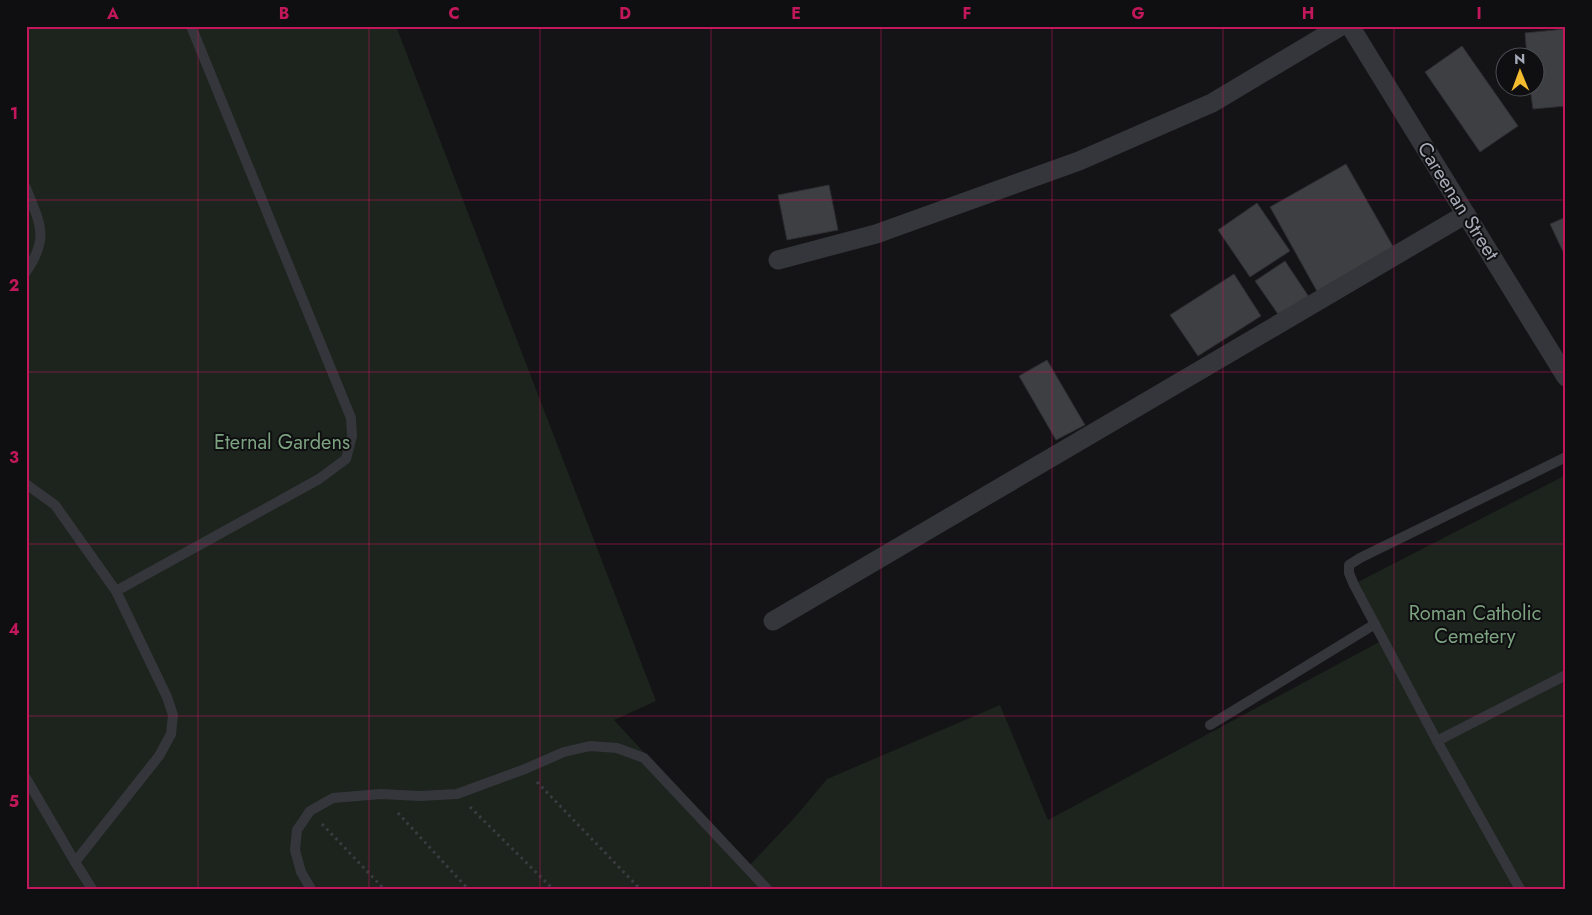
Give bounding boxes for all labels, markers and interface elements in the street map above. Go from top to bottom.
text: A [106,2,119,25]
text: B [279,2,289,25]
text: C [448,2,460,25]
text: D [619,2,631,25]
text: E [791,2,801,25]
text: F [963,2,971,25]
text: G [1131,2,1145,25]
text: H [1302,2,1314,25]
text: I [1476,2,1482,25]
north arrow [1494,48,1544,98]
text: N [1514,49,1526,69]
text: 1 [10,102,18,125]
street label: Careenan Street [1410,136,1506,266]
text: 2 [9,274,19,297]
park label: Eternal Gardens [214,428,350,457]
text: 3 [9,446,19,469]
park label: Roman Catholic Cemetery [1409,599,1541,651]
text: 4 [8,618,20,641]
text: 5 [9,790,19,813]

